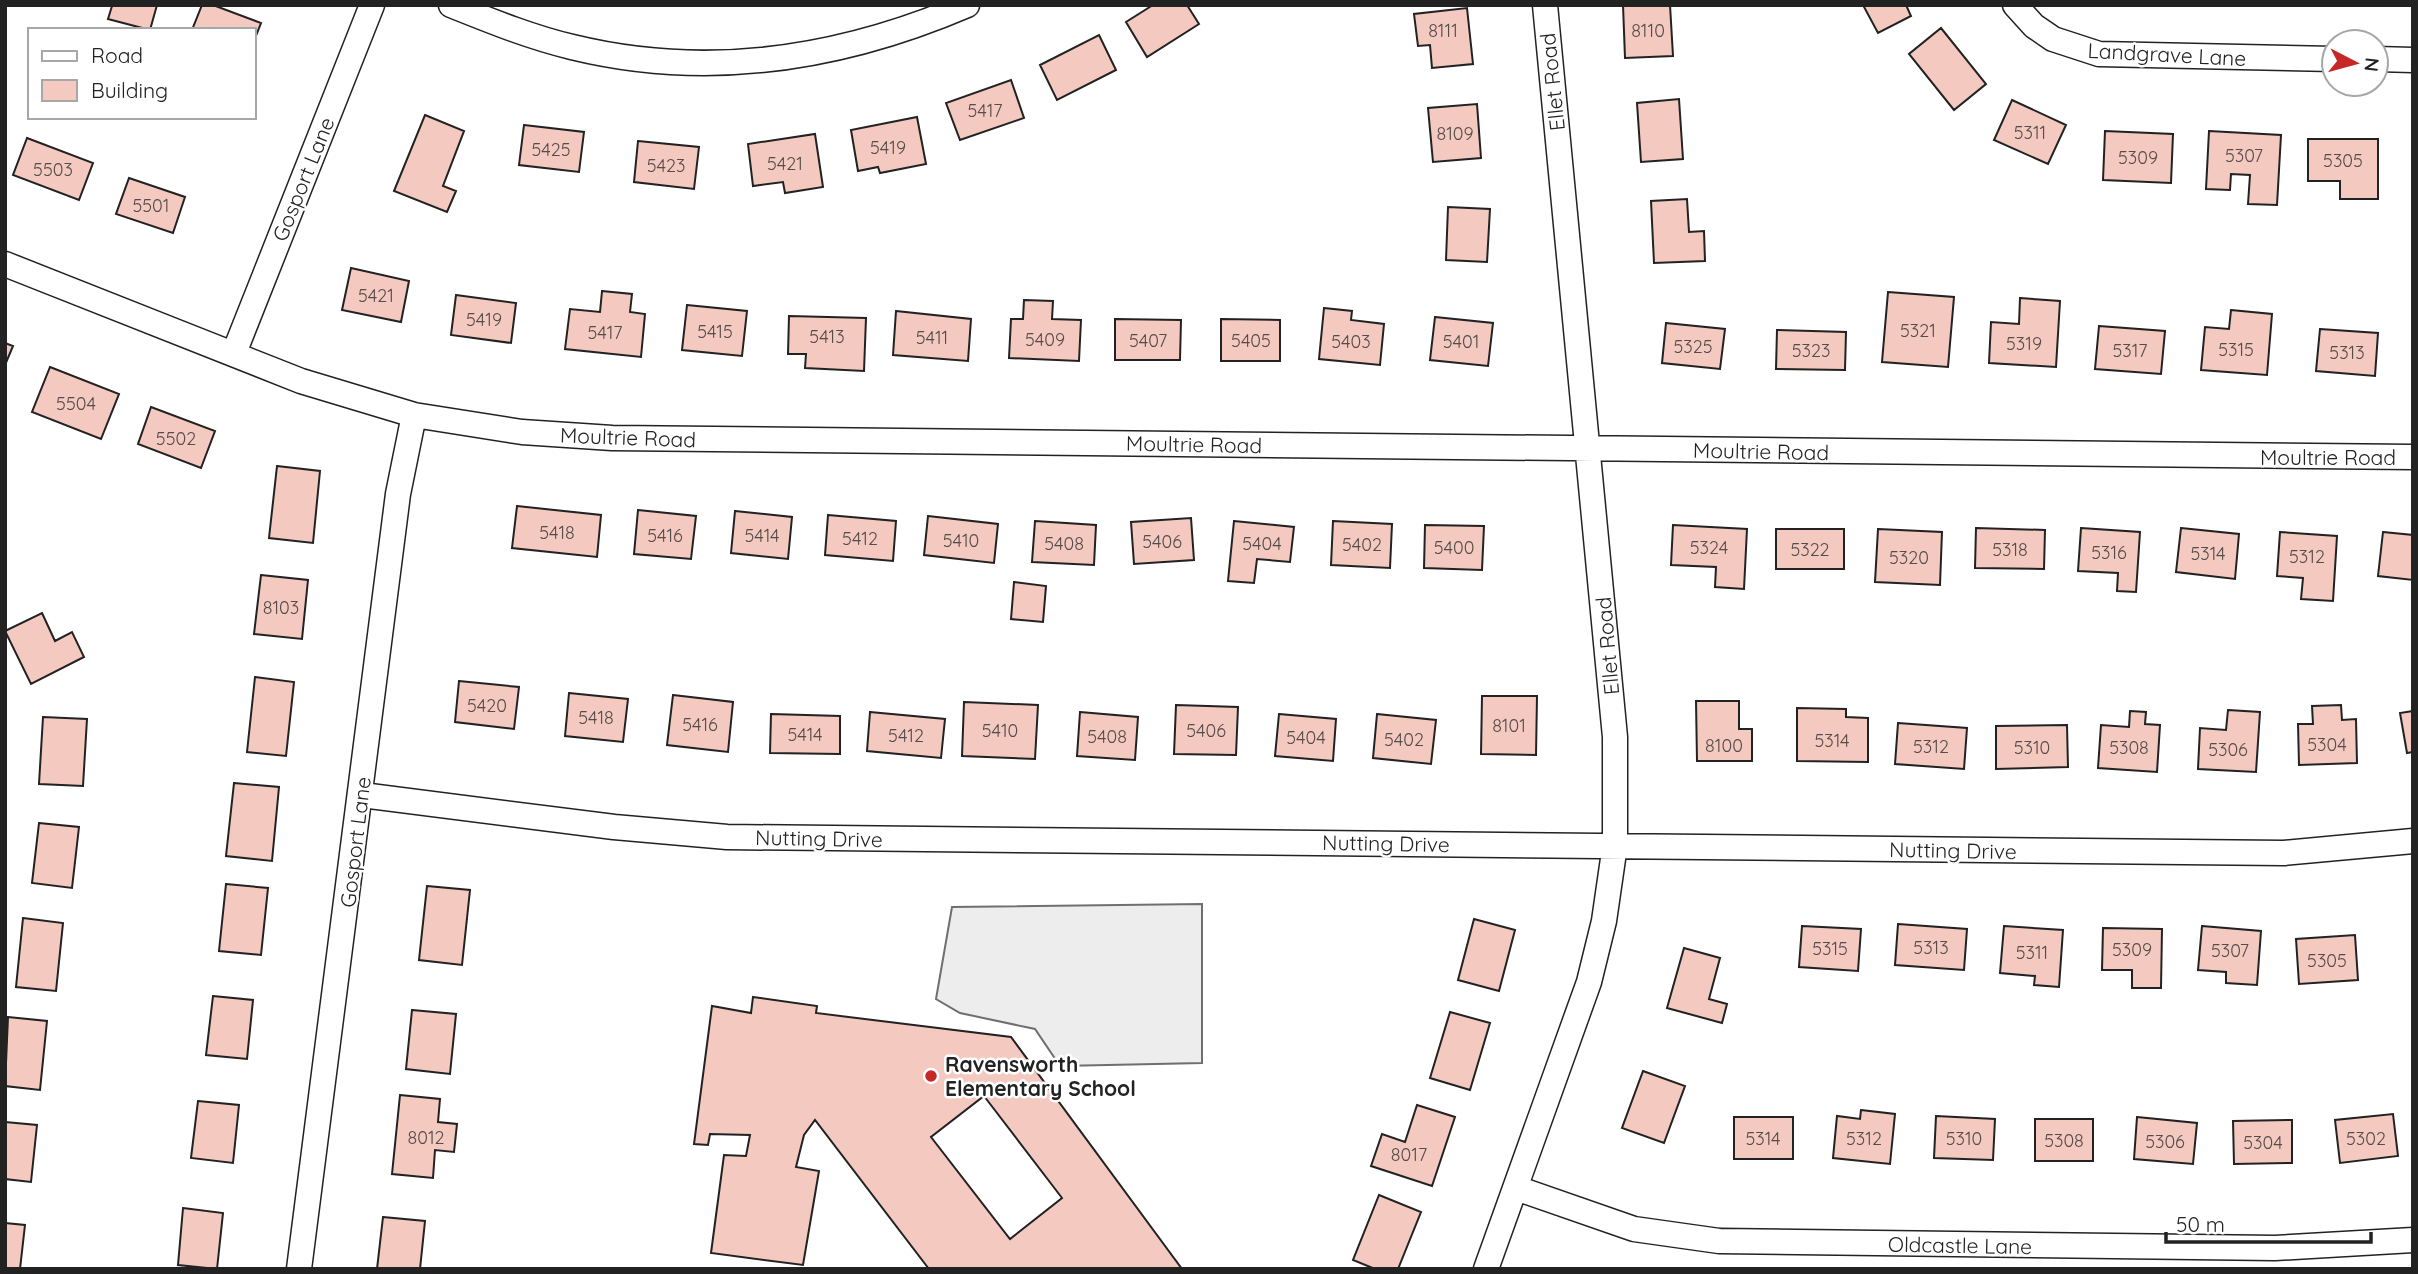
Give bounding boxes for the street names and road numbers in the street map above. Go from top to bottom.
street label: Ellet Road [1534,32,1570,132]
street label: Landgrave Lane [2087,37,2247,71]
street label: Gosport Lane [266,113,340,245]
street label: Moultrie Road [560,422,696,452]
street label: Moultrie Road [1126,430,1262,458]
street label: Moultrie Road [1693,437,1829,465]
street label: Moultrie Road [2260,444,2396,470]
street label: Ellet Road [1590,596,1624,696]
street label: Gosport Lane [334,775,376,909]
street label: Nutting Drive [755,824,883,852]
street label: Nutting Drive [1322,829,1450,857]
street label: Nutting Drive [1889,836,2017,864]
street label: Oldcastle Lane [1888,1231,2032,1259]

